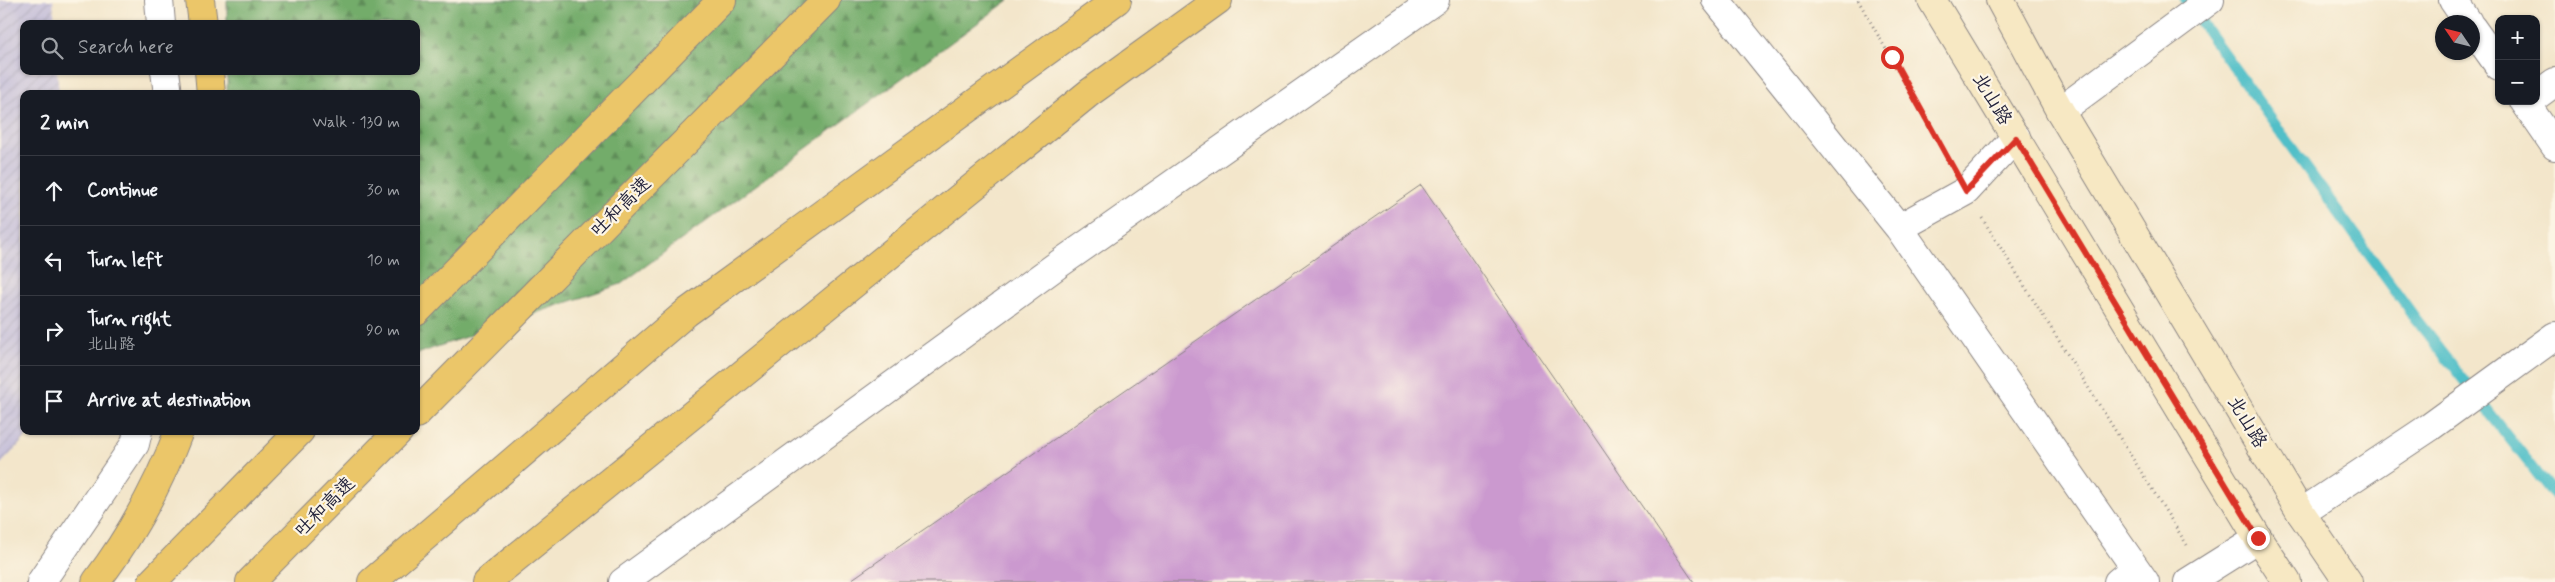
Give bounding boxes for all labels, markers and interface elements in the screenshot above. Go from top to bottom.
north arrow [2435,15,2480,60]
map controls [2495,15,2540,105]
button: + [2495,15,2540,60]
search box [20,20,420,75]
icon: search [38,34,66,62]
text: Search here [78,35,174,60]
route start [1881,46,1904,69]
button: − [2495,60,2540,105]
street label: 北山路 [1967,68,2017,130]
text: 2 min [40,109,89,137]
text: Walk · 130 m [313,112,400,133]
street label: 吐和高速 [585,171,657,243]
icon: ahead [40,177,68,205]
text: Continue [87,178,158,203]
text: 30 m [367,180,400,201]
icon: left [40,247,68,275]
text: Turn left [87,248,163,273]
text: 10 m [367,250,400,271]
text: Turn right [87,307,171,332]
icon: right [40,317,68,345]
text: 90 m [366,320,400,341]
text: 北山路 [87,334,135,355]
icon: arrive [40,387,68,415]
text: Arrive at destination [87,388,251,413]
street label: 北山路 [2222,391,2272,453]
street label: 吐和高速 [289,471,361,543]
route end [2247,527,2270,550]

